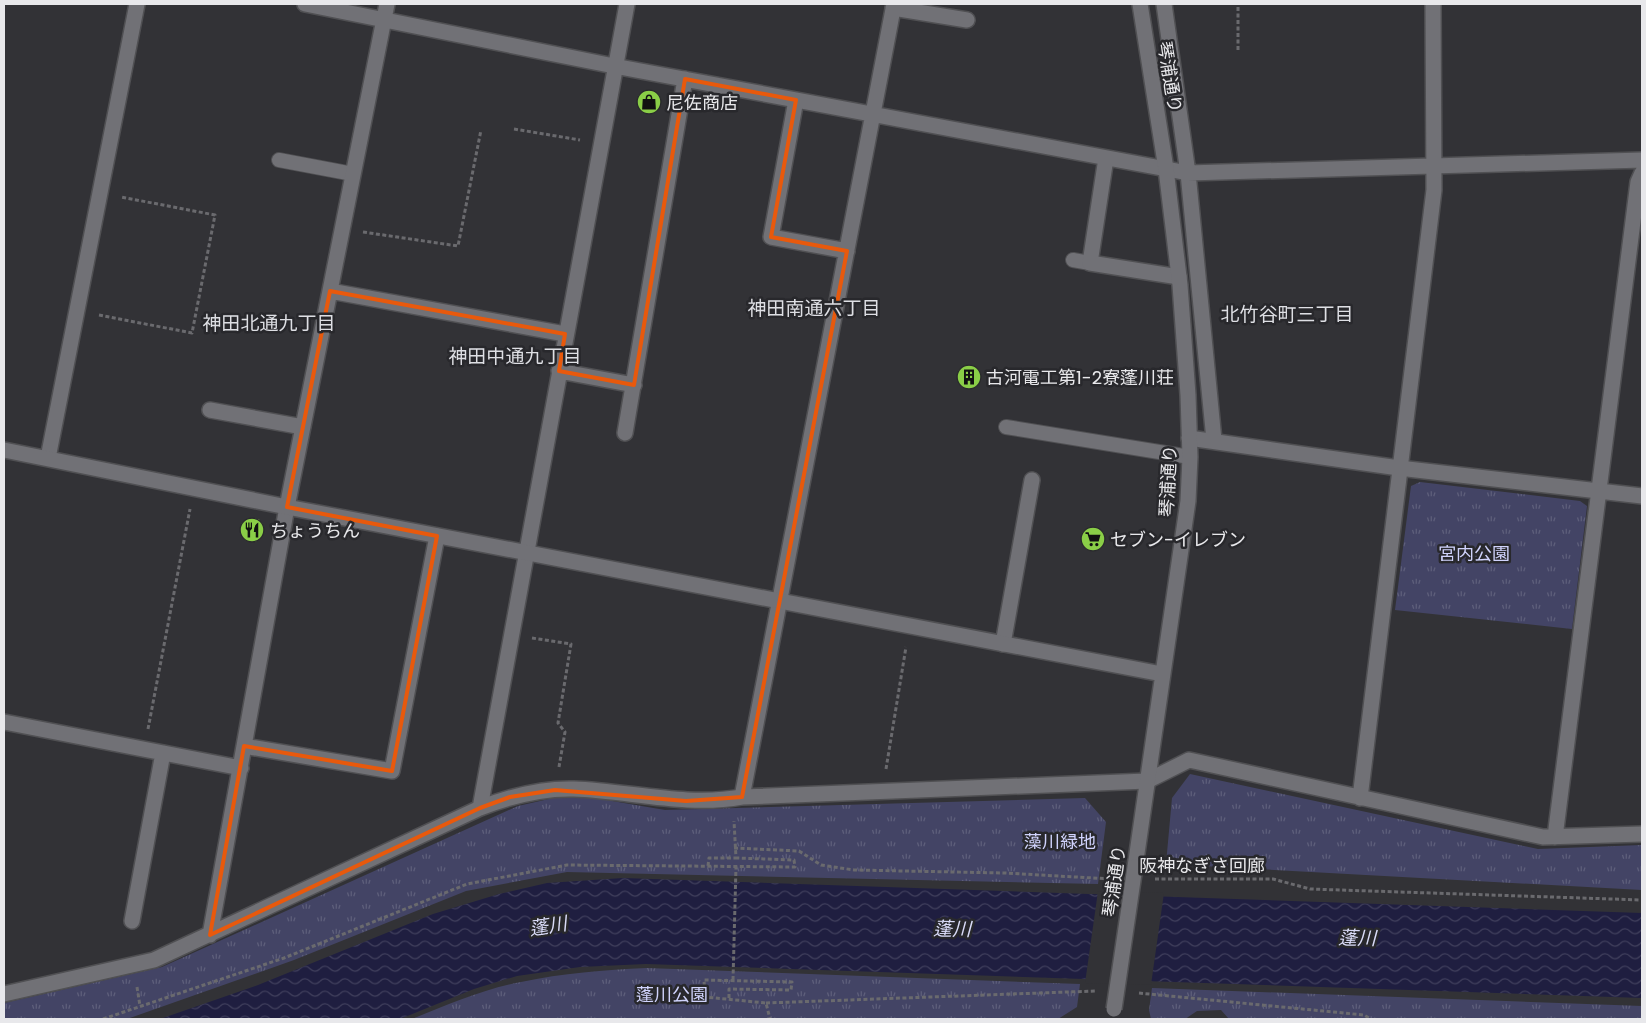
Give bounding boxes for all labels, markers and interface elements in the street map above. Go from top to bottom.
street label: 琴浦通り [1152,39,1188,115]
shop icon: 尼佐商店 [636,89,662,115]
place label: 尼佐商店 [666,90,738,115]
district label: 神田南通六丁目 [747,295,881,322]
district label: 北竹谷町三丁目 [1220,301,1354,328]
district label: 神田北通九丁目 [202,310,336,337]
district label: 神田中通九丁目 [448,343,582,370]
building icon: 古河電工第1-2寮蓬川荘 [956,364,982,390]
place label: 古河電工第1-2寮蓬川荘 [986,365,1174,390]
street label: 琴浦通り [1154,444,1182,518]
restaurant icon: ちょうちん [239,517,265,543]
place label: ちょうちん [270,518,360,543]
supermarket icon: セブン-イレブン [1080,526,1106,552]
place label: セブン-イレブン [1110,527,1246,552]
park label: 宮内公園 [1438,541,1510,566]
park label: 藻川緑地 [1024,829,1096,854]
street label: 琴浦通り [1097,844,1131,918]
street label: 阪神なぎさ回廊 [1139,853,1265,878]
water label: 蓬川 [527,909,571,942]
water label: 蓬川 [933,915,973,943]
water label: 蓬川 [1338,924,1378,952]
park label: 蓬川公園 [636,982,708,1007]

